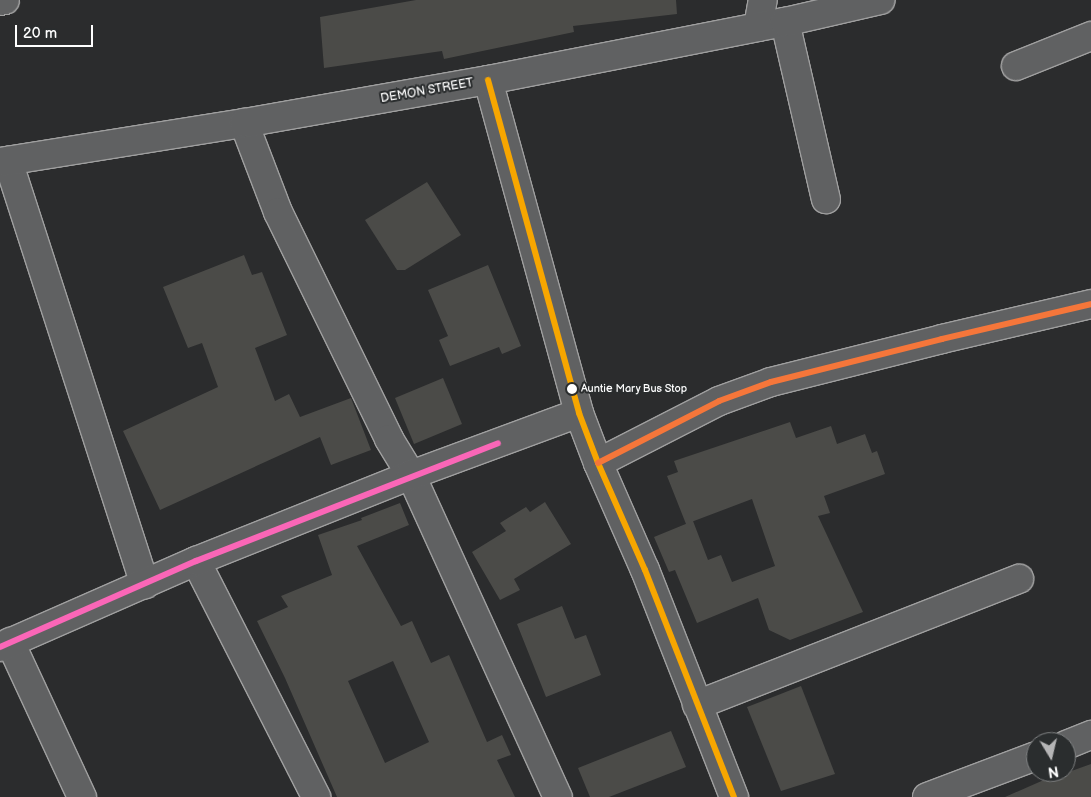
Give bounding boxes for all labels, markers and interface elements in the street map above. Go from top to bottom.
scale bar [18,15,95,47]
text: 20 m [23,24,57,43]
street label: DEMON STREET [379,76,475,106]
place label: Auntie Mary Bus Stop [581,382,688,396]
marker: Auntie Mary Bus Stop [567,384,577,394]
north arrow [1026,732,1076,782]
text: N [1047,762,1060,781]

